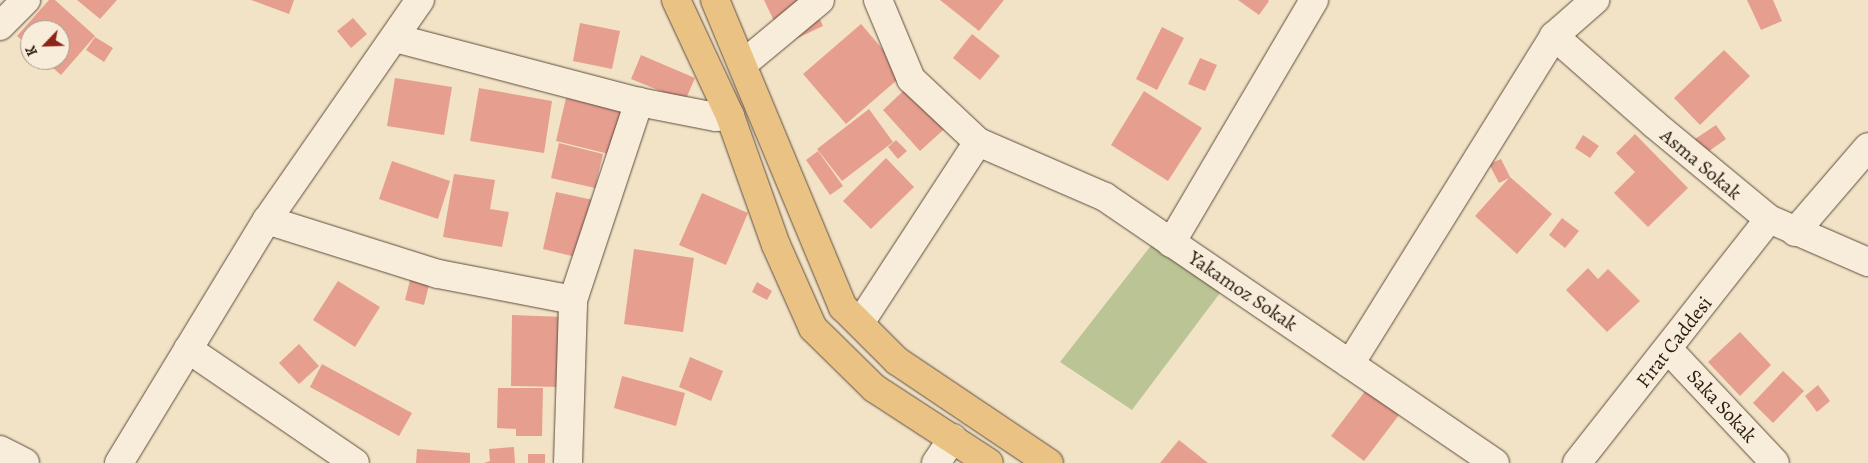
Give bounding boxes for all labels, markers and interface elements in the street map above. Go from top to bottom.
north arrow [20,20,70,70]
text: K [21,43,42,59]
street label: Asma Sokak [1656,123,1746,205]
street label: Yakamoz Sokak [1184,246,1302,336]
street label: Fırat Caddesi [1631,292,1717,392]
street label: Saka Sokak [1682,364,1762,448]

